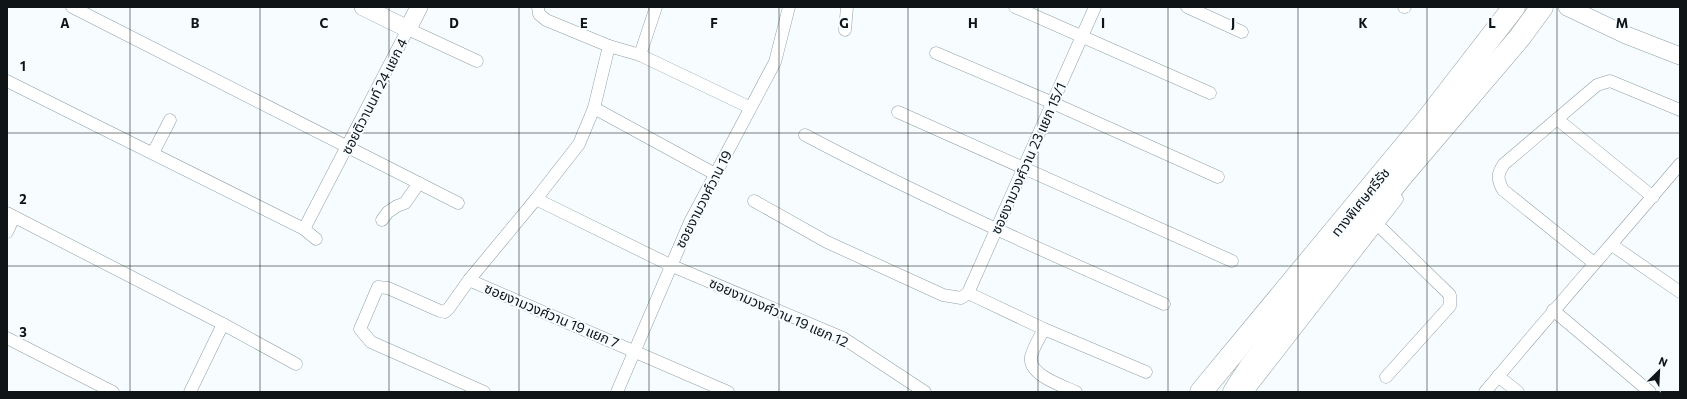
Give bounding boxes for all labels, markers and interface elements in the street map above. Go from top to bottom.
text: A [60,15,70,31]
text: B [191,15,200,31]
text: C [320,15,329,31]
text: D [449,15,459,31]
text: E [580,15,588,31]
text: F [710,15,718,31]
text: G [839,15,849,31]
text: H [968,15,978,31]
text: I [1101,15,1105,31]
text: J [1231,15,1235,31]
text: K [1358,15,1368,31]
text: L [1488,15,1496,31]
text: M [1616,15,1628,31]
street label: ซอยติวานนท์ 24 แยก 4 [337,35,411,157]
text: 1 [20,58,26,74]
street label: ซอยงามวงศ์วาน 23 แยก 15/1 [987,79,1069,237]
street label: ซอยงามวงศ์วาน 19 [671,147,735,251]
street label: ทางพิเศษศรีรัช [1327,164,1393,240]
text: 2 [19,191,27,207]
street label: ซอยงามวงศ์วาน 19 แยก 12 [707,274,852,351]
street label: ซอยงามวงศ์วาน 19 แยก 7 [482,279,622,351]
text: 3 [19,324,27,340]
north arrow [1639,351,1679,391]
text: N [1657,354,1670,369]

